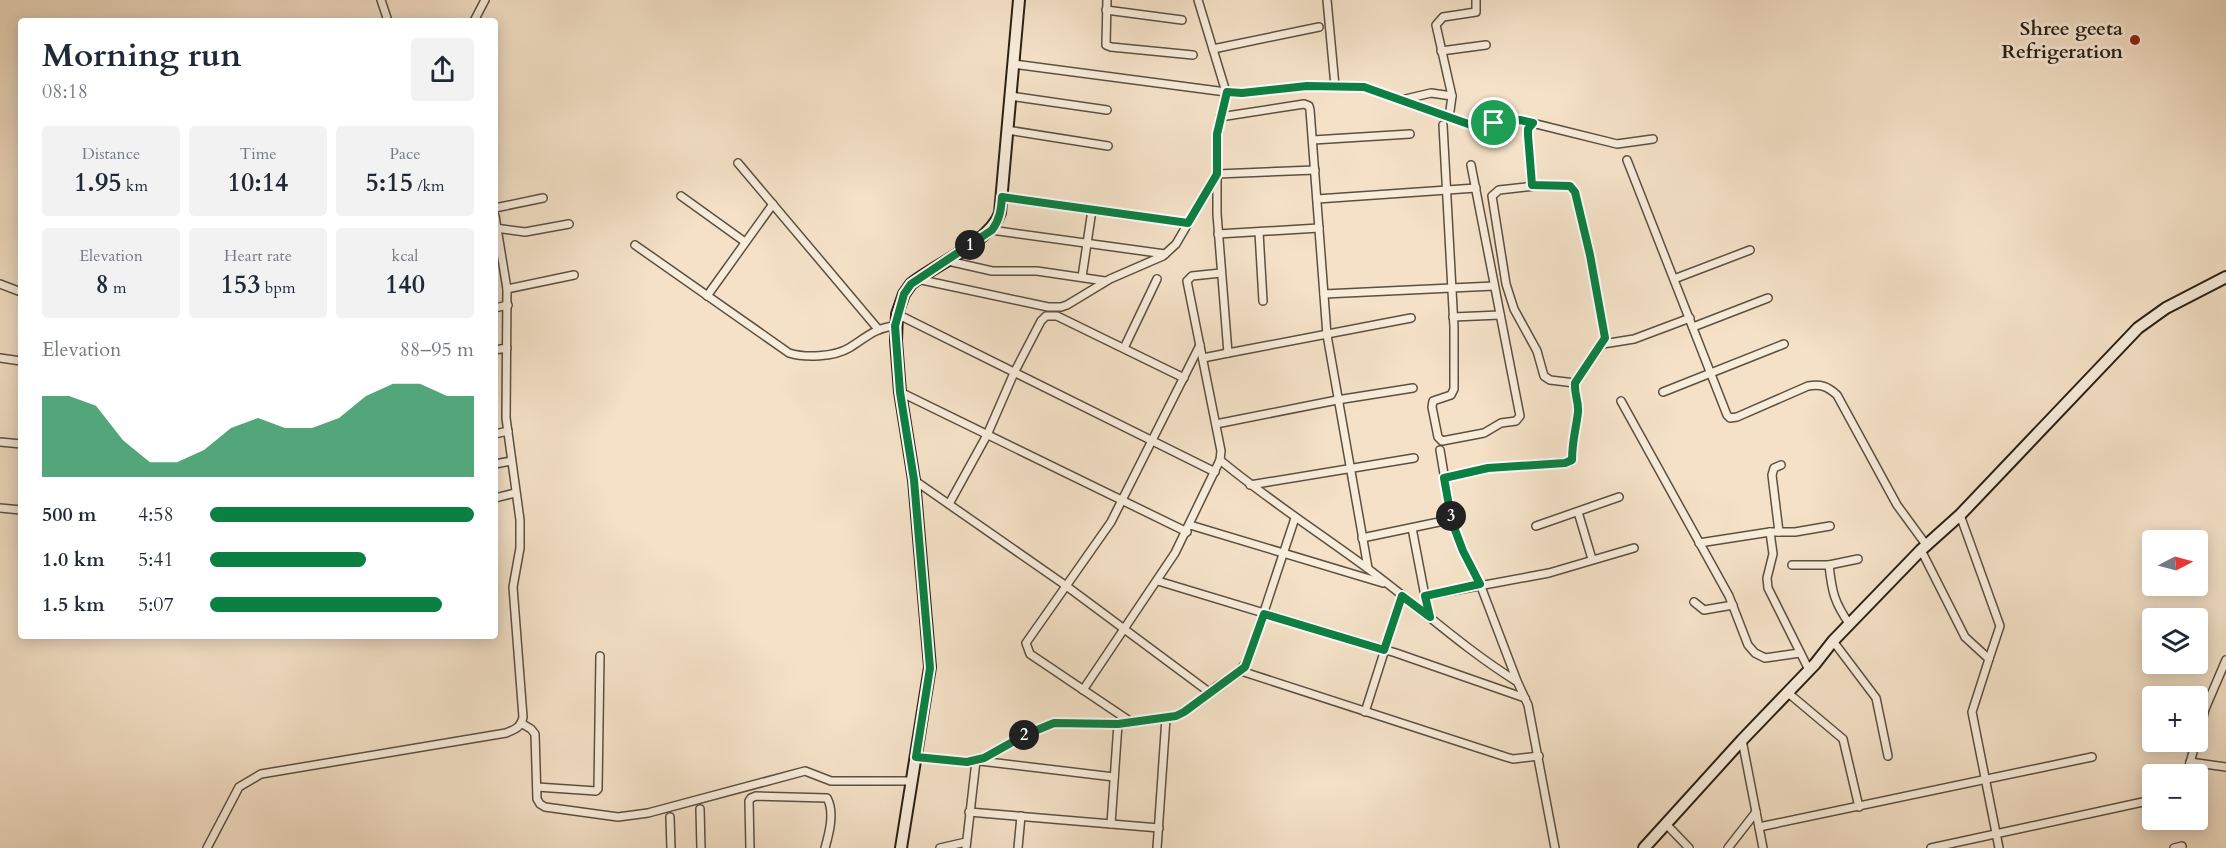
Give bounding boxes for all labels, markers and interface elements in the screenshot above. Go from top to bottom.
place label: Shree geeta Refrigeration [2001,15,2123,65]
text: Morning run [42,33,242,78]
marker: Shree geeta Refrigeration [2128,33,2142,47]
button: share [411,38,474,101]
text: 08:18 [42,78,88,105]
pin [1468,97,1519,148]
icon: arrive [1477,106,1510,139]
text: Distance [82,143,140,165]
text: Time [239,143,277,165]
text: Pace [390,143,420,165]
text: 1.95 [74,165,122,200]
text: 10:14 [228,165,288,200]
text: 5:15 [365,165,413,200]
text: km [122,175,148,197]
text: /km [413,175,445,197]
pin: 1 [955,230,985,260]
text: 1 [966,234,974,256]
text: Elevation [79,245,143,267]
text: Heart rate [224,245,292,267]
text: kcal [392,245,418,267]
text: 8 [95,267,109,302]
text: 153 [221,267,261,302]
text: 140 [385,267,425,302]
text: m [109,277,127,299]
text: bpm [261,277,295,299]
text: Elevation [42,336,121,363]
text: 88–95 m [400,336,474,363]
text: 500 m [42,501,97,528]
text: 4:58 [138,501,174,528]
pin: 3 [1436,501,1466,531]
text: 3 [1447,505,1455,527]
north arrow [2142,530,2208,596]
map controls [2142,530,2208,830]
text: 1.0 km [42,546,105,573]
text: 5:41 [138,546,174,573]
text: 1.5 km [42,591,105,618]
text: 5:07 [138,591,174,618]
button: layers [2142,608,2208,674]
button: + [2142,686,2208,752]
pin: 2 [1009,720,1039,750]
text: 2 [1020,724,1028,746]
button: − [2142,764,2208,830]

